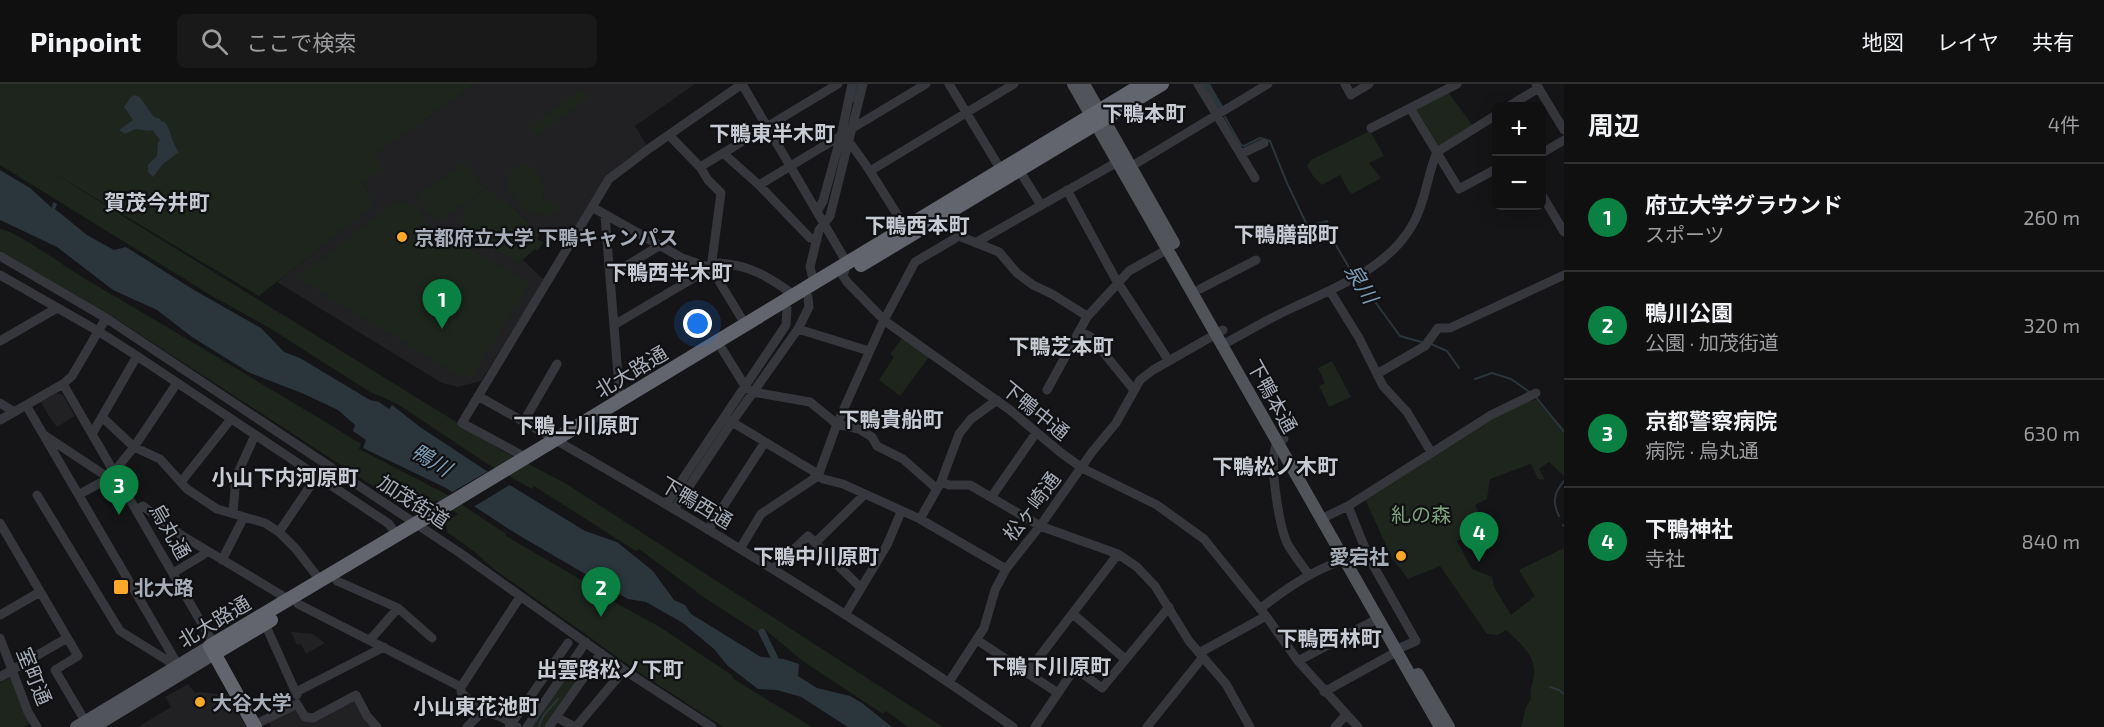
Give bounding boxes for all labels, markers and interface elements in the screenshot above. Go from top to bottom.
search box [177,14,597,68]
text: Pinpoint [30,24,141,58]
icon: search [198,25,231,58]
text: ここで検索 [246,29,356,55]
text: 地図 [1862,29,1904,54]
text: レイヤ [1937,29,1999,54]
text: 共有 [2032,29,2074,54]
district label: 下鴨本町 [1102,100,1186,125]
map controls [1492,102,1546,210]
button: + [1492,102,1546,156]
text: 周辺 [1588,109,1640,140]
text: 4件 [2048,112,2080,136]
district label: 下鴨東半木町 [709,120,835,145]
button: − [1492,156,1546,210]
district label: 賀茂今井町 [105,189,210,214]
text: 府立大学グラウンド [1645,191,1843,217]
text: 1 [1603,205,1612,229]
text: 260 m [2023,205,2080,229]
district label: 下鴨西本町 [865,212,970,237]
district label: 下鴨膳部町 [1234,221,1339,246]
text: スポーツ [1645,222,1725,246]
place label: 京都府立大学 下鴨キャンパス [414,225,678,249]
marker: 京都府立大学 下鴨キャンパス [395,230,409,244]
district label: 下鴨西半木町 [606,259,732,284]
water label: 泉川 [1340,259,1385,309]
pin: 1 [422,280,462,329]
text: 鴨川公園 [1645,299,1733,325]
your location [683,309,712,338]
text: 2 [1602,313,1613,337]
text: 320 m [2024,313,2080,337]
text: 公園 · 加茂街道 [1645,330,1779,354]
district label: 下鴨芝本町 [1009,333,1114,358]
street label: 北大路通 [591,340,671,402]
street label: 下鴨本通 [1243,355,1303,437]
street label: 下鴨中通 [997,376,1075,444]
district label: 下鴨貴船町 [839,406,944,431]
text: 京都警察病院 [1645,407,1777,433]
district label: 下鴨上川原町 [513,412,639,437]
text: 3 [1602,421,1613,445]
text: 630 m [2023,421,2080,445]
water label: 鴨川 [408,437,458,482]
text: 病院 · 烏丸通 [1645,438,1759,462]
district label: 下鴨松ノ木町 [1212,453,1338,478]
district label: 小山下内河原町 [212,464,359,489]
pin: 3 [100,466,138,515]
street label: 松ヶ崎通 [997,467,1065,545]
street label: 加茂街道 [374,469,454,533]
street label: 下鴨西通 [657,471,737,533]
street label: 烏丸通 [146,499,196,563]
park label: 糺の森 [1391,502,1451,526]
pin: 4 [1460,512,1498,562]
text: 下鴨神社 [1645,515,1733,541]
text: 4 [1601,529,1614,553]
text: 840 m [2022,529,2080,553]
district label: 下鴨中川原町 [753,543,879,568]
place label: 愛宕社 [1329,544,1389,568]
text: 寺社 [1645,546,1685,570]
marker: 愛宕社 [1394,549,1408,563]
pin: 2 [582,568,620,617]
place label: 北大路 [134,575,194,599]
marker: 北大路 [112,578,130,596]
street label: 北大路通 [174,590,254,652]
district label: 下鴨西林町 [1277,625,1382,650]
street label: 室町通 [13,644,57,708]
district label: 下鴨下川原町 [985,653,1111,678]
district label: 出雲路松ノ下町 [537,656,684,681]
place label: 大谷大学 [212,690,292,714]
district label: 小山東花池町 [413,693,539,718]
marker: 大谷大学 [193,695,207,709]

